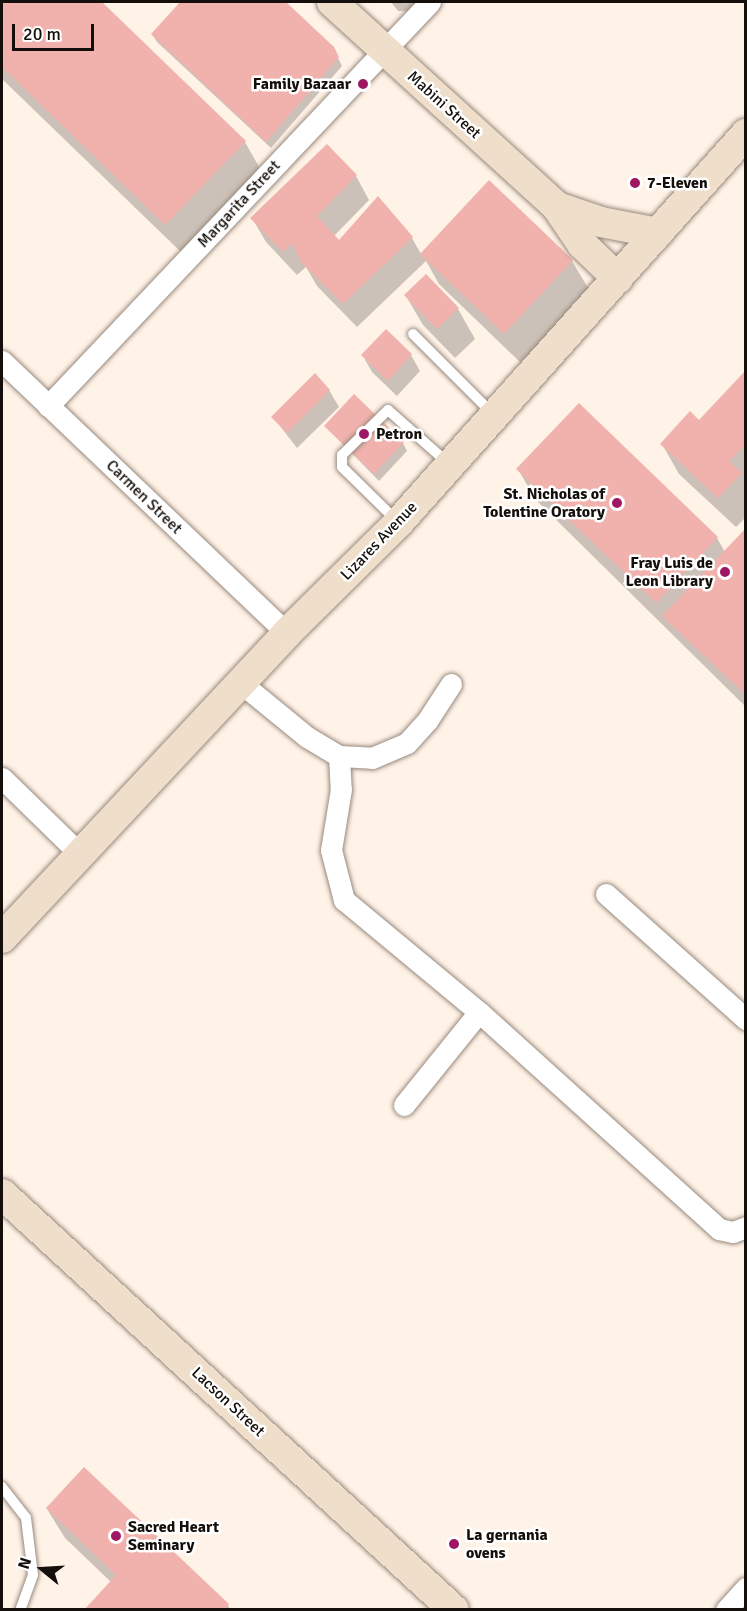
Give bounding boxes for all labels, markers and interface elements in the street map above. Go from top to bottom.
scale bar [15,12,98,50]
text: 20 m [23,23,61,45]
street label: Mabini Street [403,67,485,143]
place label: Family Bazaar [253,74,351,94]
marker: Family Bazaar [356,77,370,91]
street label: Margarita Street [194,156,284,252]
place label: 7-Eleven [647,173,708,193]
marker: 7-Eleven [628,176,642,190]
place label: Petron [376,424,422,444]
marker: Petron [357,427,371,441]
street label: Carmen Street [102,456,186,538]
place label: St. Nicholas of Tolentine Oratory [483,484,605,522]
marker: St. Nicholas of Tolentine Oratory [610,496,624,510]
street label: Lizares Avenue [337,498,421,584]
place label: Fray Luis de Leon Library [625,553,713,591]
marker: Fray Luis de Leon Library [718,565,732,579]
street label: Lacson Street [187,1363,269,1441]
place label: Sacred Heart Seminary [128,1517,219,1555]
place label: La gernania ovens [466,1525,548,1563]
marker: Sacred Heart Seminary [109,1529,123,1543]
marker: La gernania ovens [447,1537,461,1551]
north arrow [12,1539,72,1599]
text: N [14,1555,36,1572]

